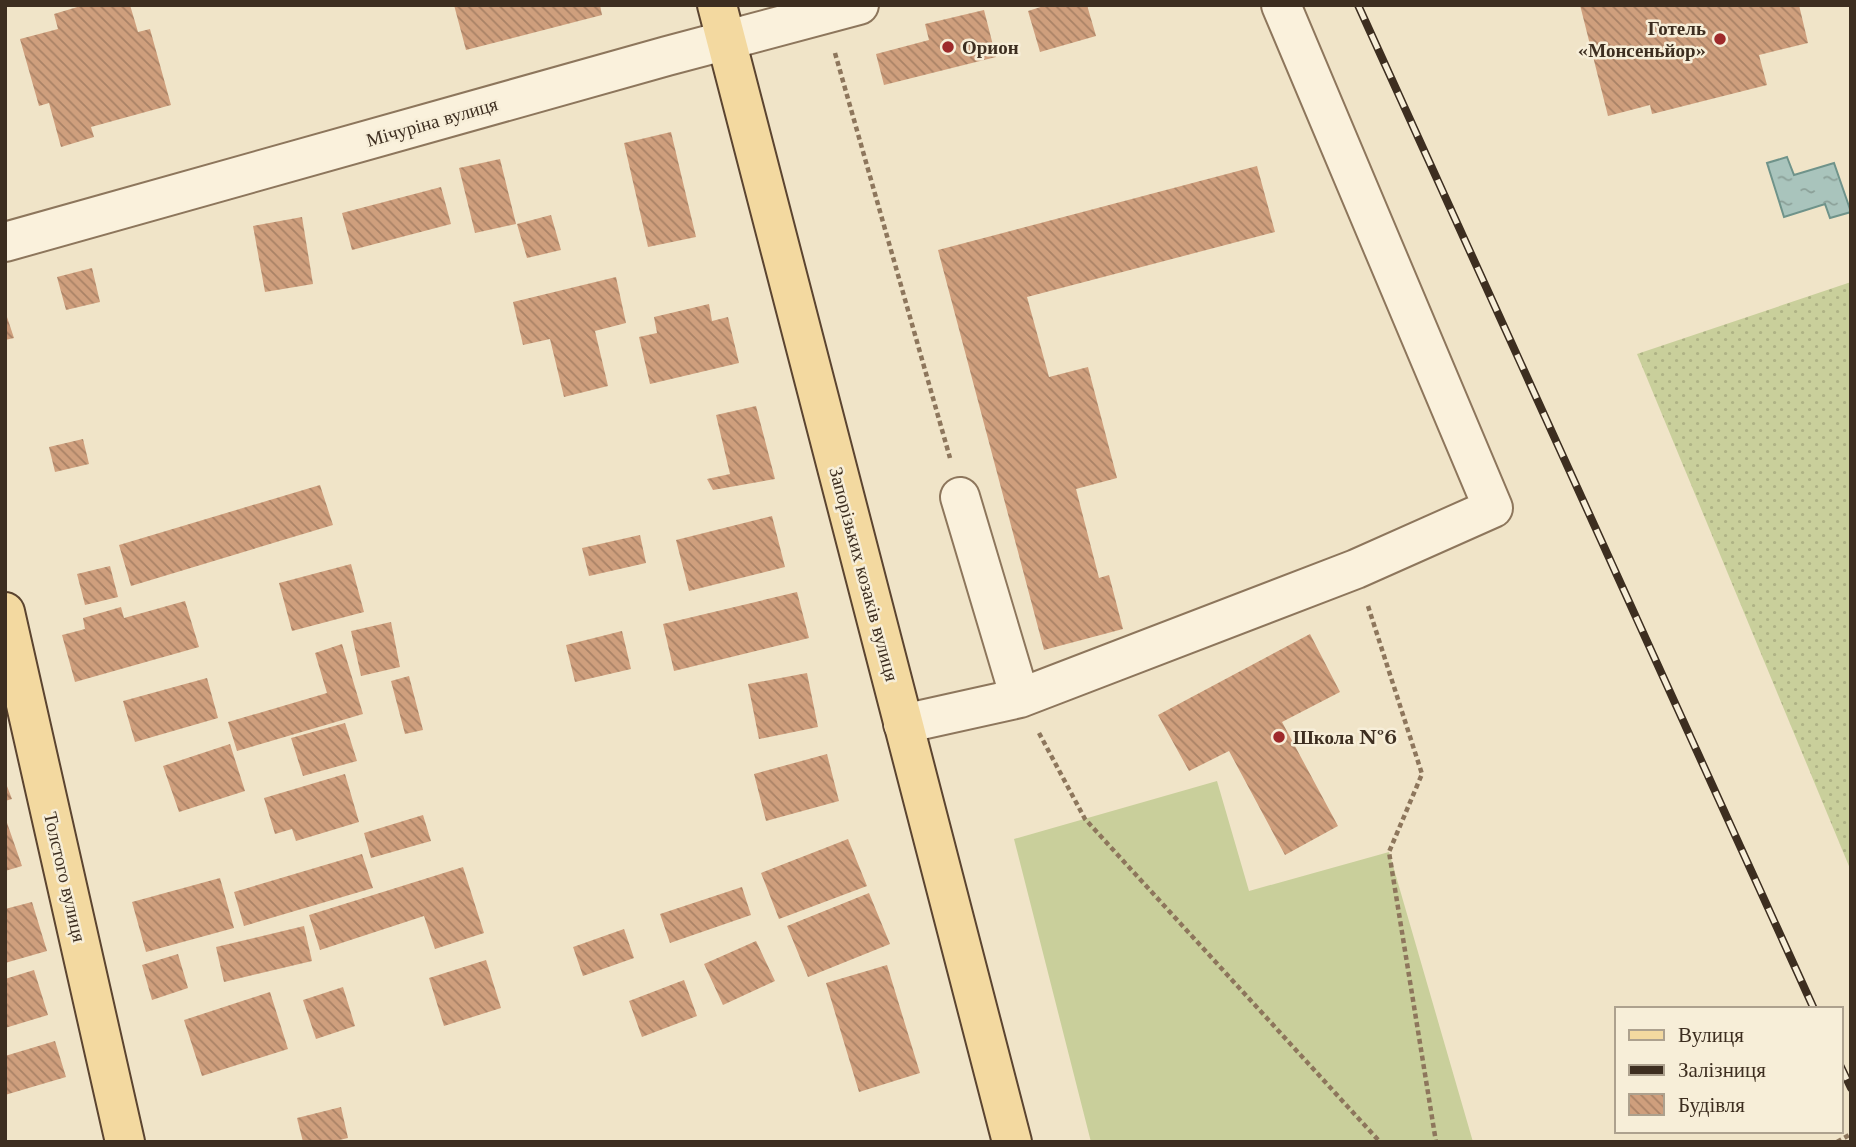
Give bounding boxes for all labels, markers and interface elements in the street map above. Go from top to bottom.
place label: Готель «Монсеньйор» [1578,17,1706,62]
marker: Готель «Монсеньйор» [1712,31,1728,47]
place label: Орион [962,36,1019,59]
marker: Орион [940,39,956,55]
street label: Мічуріна вулиця [364,92,501,152]
street label: Запорізьких козаків вулиця [824,464,904,684]
place label: Школа №6 [1293,726,1397,749]
marker: Школа №6 [1271,729,1287,745]
street label: Толстого вулиця [39,810,91,944]
legend [1615,1007,1842,1133]
text: Вулиця [1678,1022,1744,1048]
text: Залізниця [1678,1057,1766,1083]
text: Будівля [1678,1092,1745,1118]

